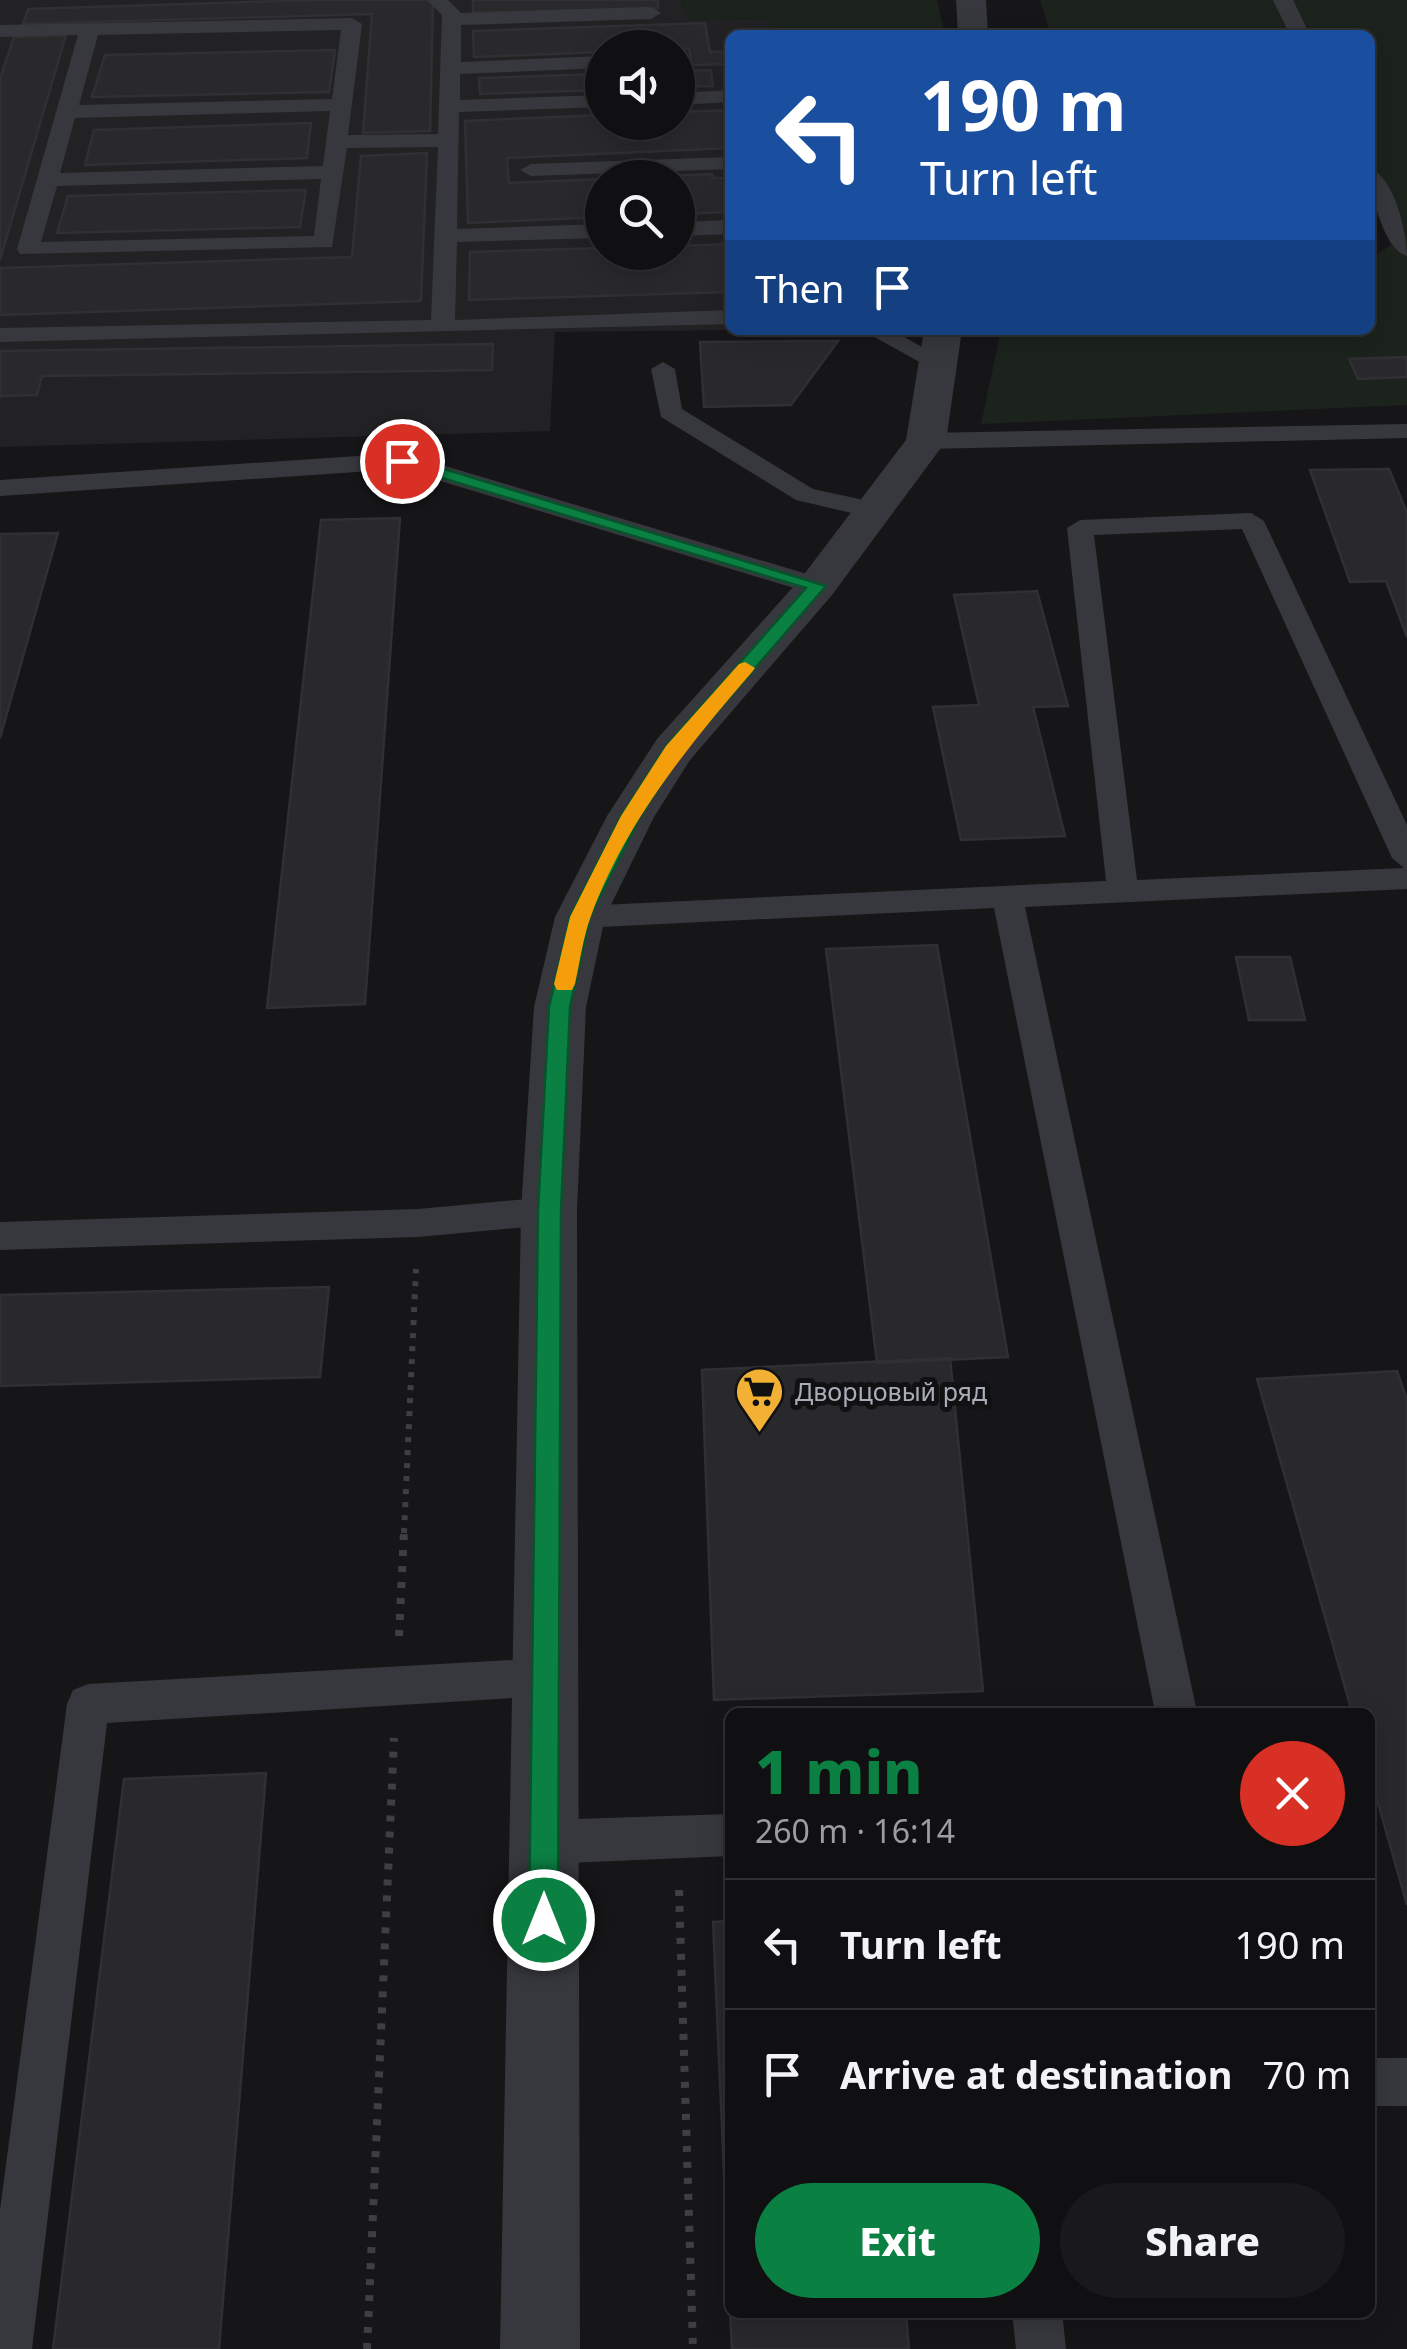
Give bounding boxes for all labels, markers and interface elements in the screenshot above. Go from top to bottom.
map controls [585,30,695,270]
button: sound [585,30,695,140]
text: 190 m [920,56,1127,152]
icon: left [755,70,885,200]
text: Turn left [920,147,1097,208]
button: search [585,160,695,270]
icon: arrive [865,260,920,315]
text: Then [755,262,845,314]
pin [360,419,445,504]
icon: arrive [375,434,430,489]
supermarket icon: Дворцовый ряд [734,1366,786,1434]
place label: Дворцовый ряд [795,1374,987,1408]
text: 1 min [755,1730,923,1812]
button: close [1240,1741,1345,1846]
text: 260 m · 16:14 [755,1809,955,1852]
position arrow [492,1868,596,1972]
icon: left [755,1917,810,1972]
text: Turn left [840,1918,1002,1970]
text: 190 m [1234,1918,1345,1970]
icon: arrive [755,2047,810,2102]
text: Arrive at destination [840,2048,1232,2100]
text: 70 m [1262,2048,1351,2100]
button: Exit [755,2183,1040,2298]
button: Share [1060,2183,1345,2298]

